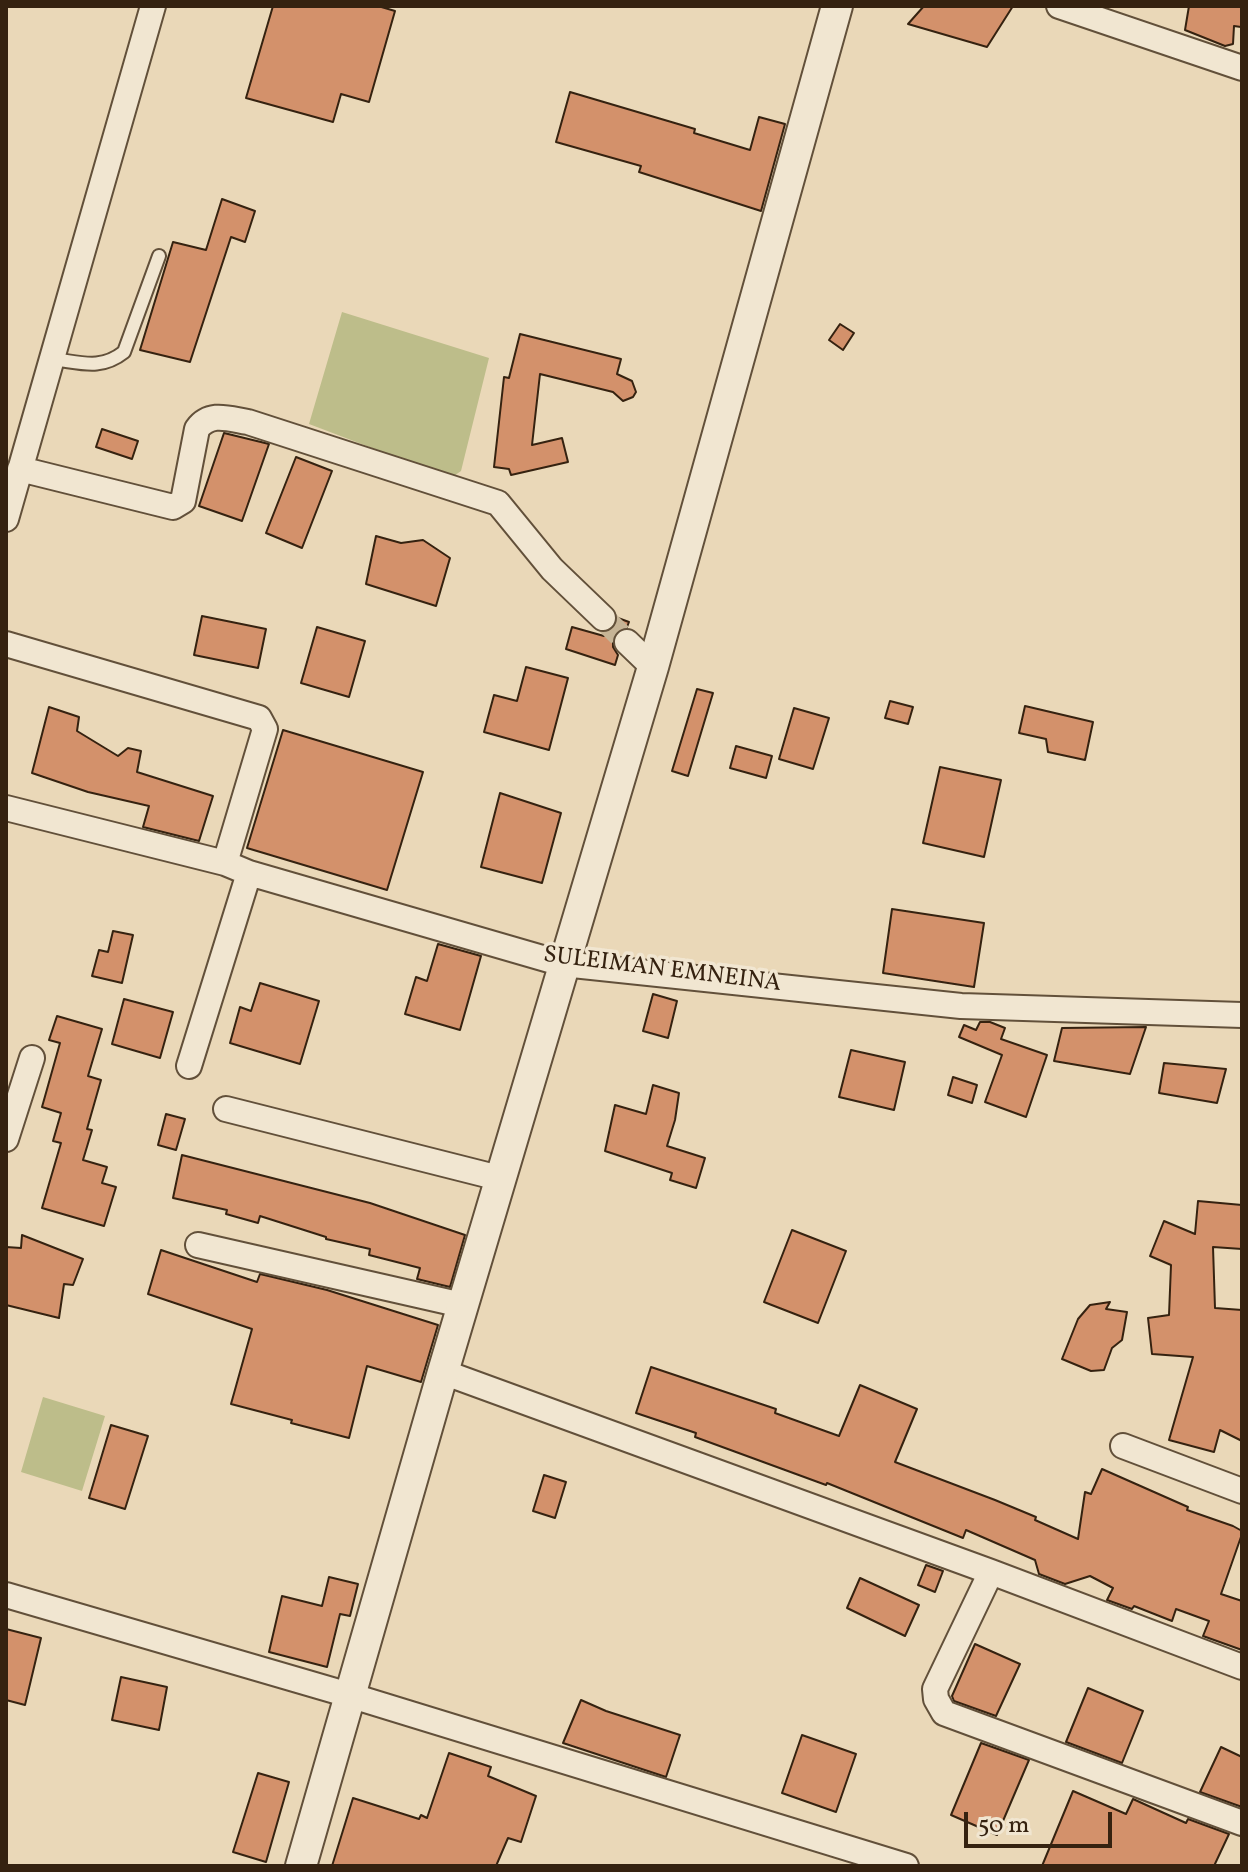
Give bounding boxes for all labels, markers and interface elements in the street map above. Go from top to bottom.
street label: SULEIMAN EMNEINA [541,942,783,1000]
scale bar [968,1796,1116,1846]
text: 50 m [978,1809,1030,1843]

